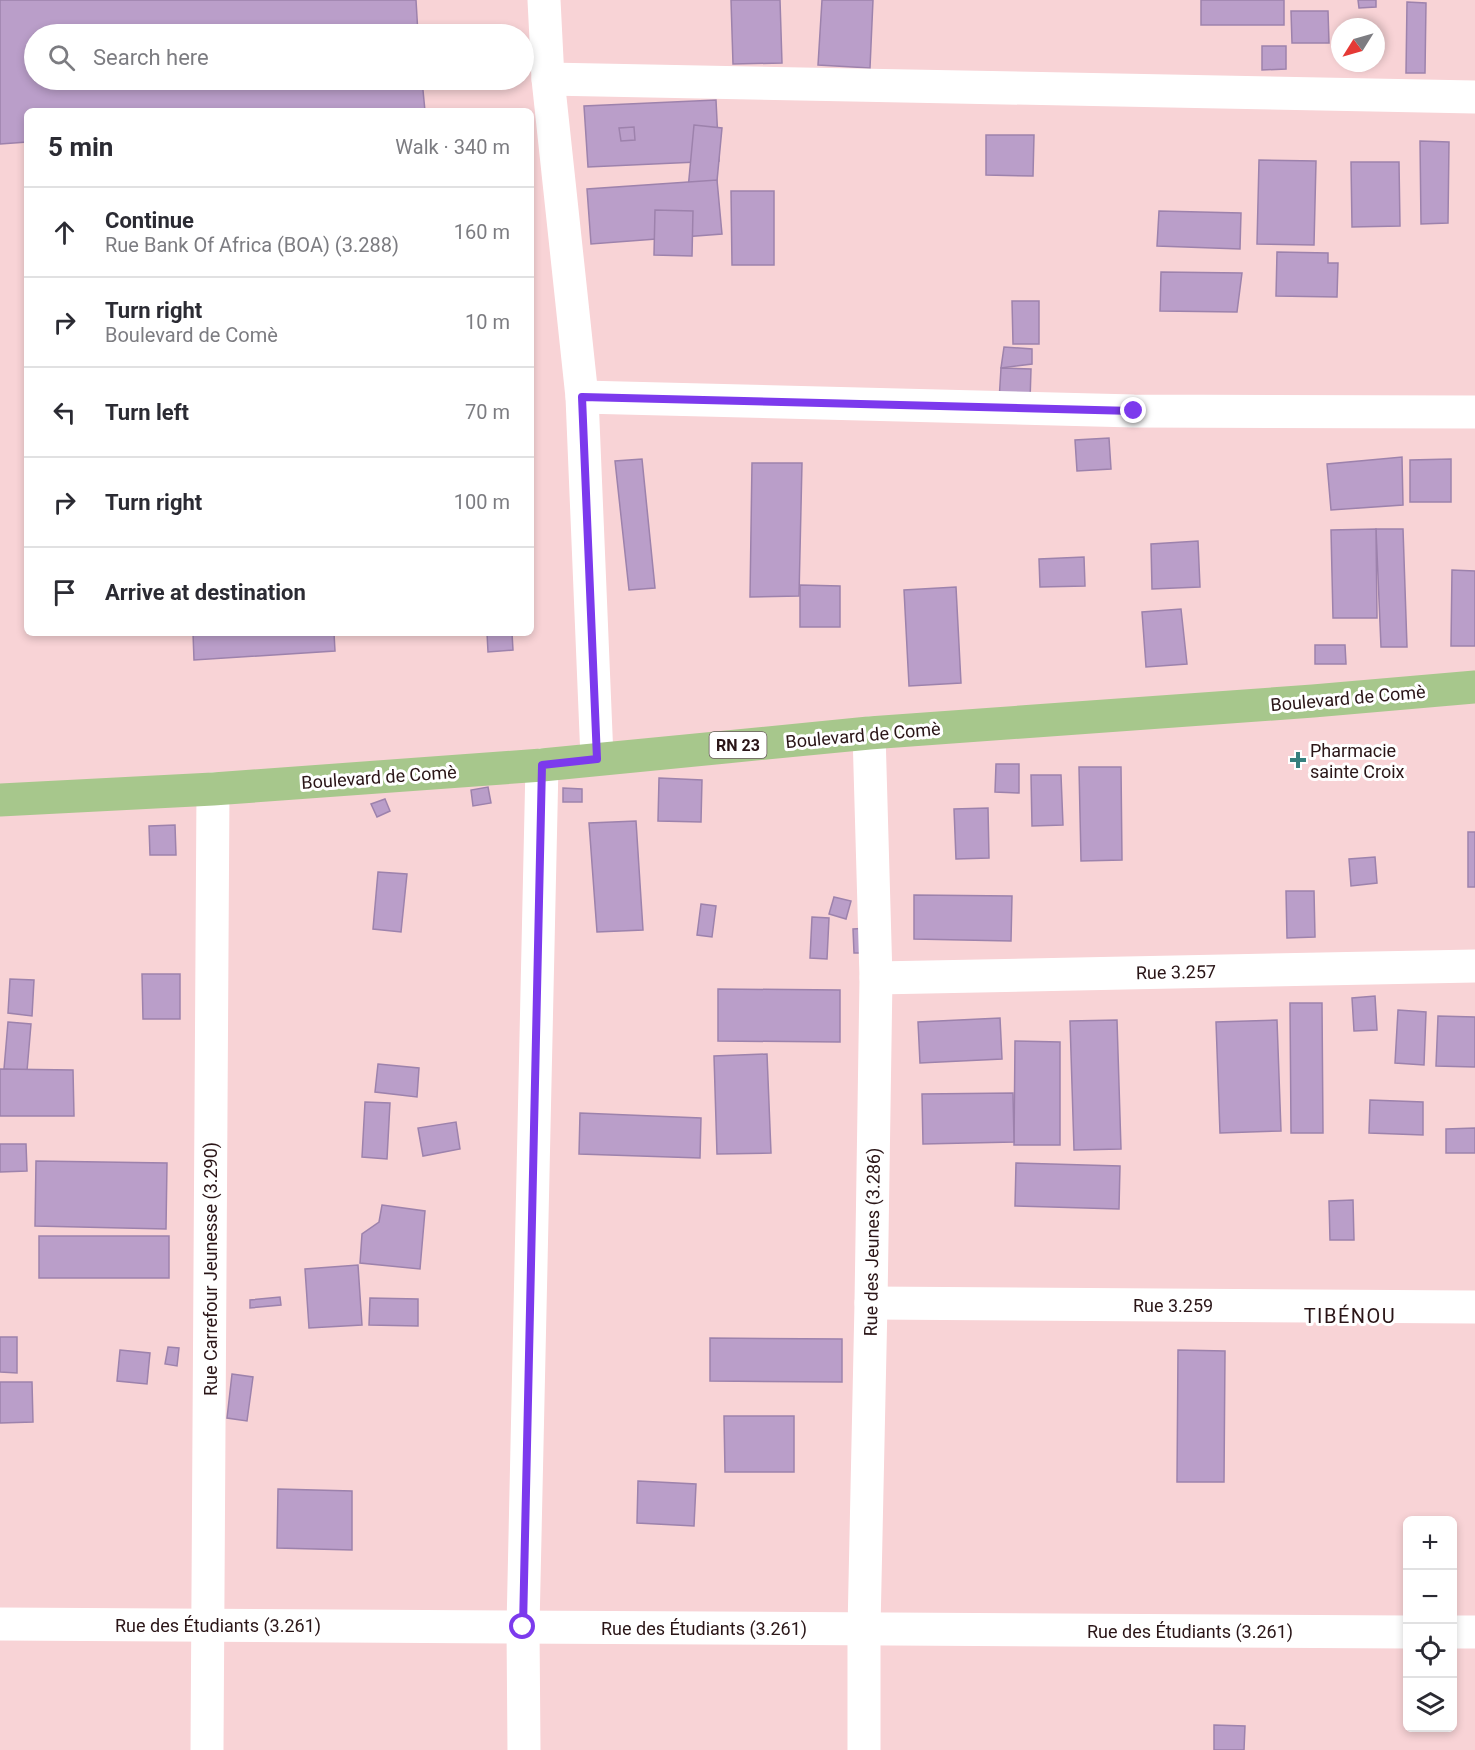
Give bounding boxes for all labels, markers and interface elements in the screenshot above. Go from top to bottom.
north arrow [1331,18,1385,72]
search box [24,24,534,90]
icon: search [45,41,78,74]
text: Search here [93,45,209,70]
text: 5 min [48,132,113,162]
text: Walk · 340 m [395,135,510,159]
text: Continue [105,208,194,233]
icon: ahead [48,216,81,249]
text: 160 m [454,220,510,244]
text: Rue Bank Of Africa (BOA) (3.288) [105,233,399,257]
text: Turn right [105,298,202,323]
icon: right [48,306,81,339]
text: 10 m [465,310,510,334]
text: Boulevard de Comè [105,323,278,347]
icon: left [48,396,81,429]
route end [1120,397,1146,423]
text: Turn left [105,400,189,425]
text: 70 m [465,400,510,424]
icon: right [48,486,81,519]
text: Turn right [105,490,202,515]
text: 100 m [454,490,510,514]
icon: arrive [48,576,81,609]
text: Arrive at destination [105,580,306,605]
street label: Boulevard de Comè [1270,681,1426,715]
street label: Boulevard de Comè [785,718,941,752]
road number: RN 23 [710,732,766,758]
place label: Pharmacie sainte Croix [1310,740,1405,782]
marker: Pharmacie sainte Croix [1291,753,1305,767]
street label: Boulevard de Comè [301,761,457,793]
street label: Rue 3.257 [1136,961,1216,983]
street label: Rue Carrefour Jeunesse (3.290) [200,1142,222,1396]
street label: Rue des Jeunes (3.286) [860,1147,885,1337]
street label: Rue 3.259 [1133,1295,1213,1316]
district label: TIBÉNOU [1304,1304,1396,1328]
map controls [1403,1516,1457,1732]
button: + [1403,1516,1457,1570]
button: − [1403,1570,1457,1624]
route start [509,1613,535,1639]
street label: Rue des Étudiants (3.261) [115,1615,321,1637]
street label: Rue des Étudiants (3.261) [601,1618,807,1640]
street label: Rue des Étudiants (3.261) [1087,1621,1293,1643]
button: locate [1403,1624,1457,1678]
button: layers [1403,1678,1457,1732]

